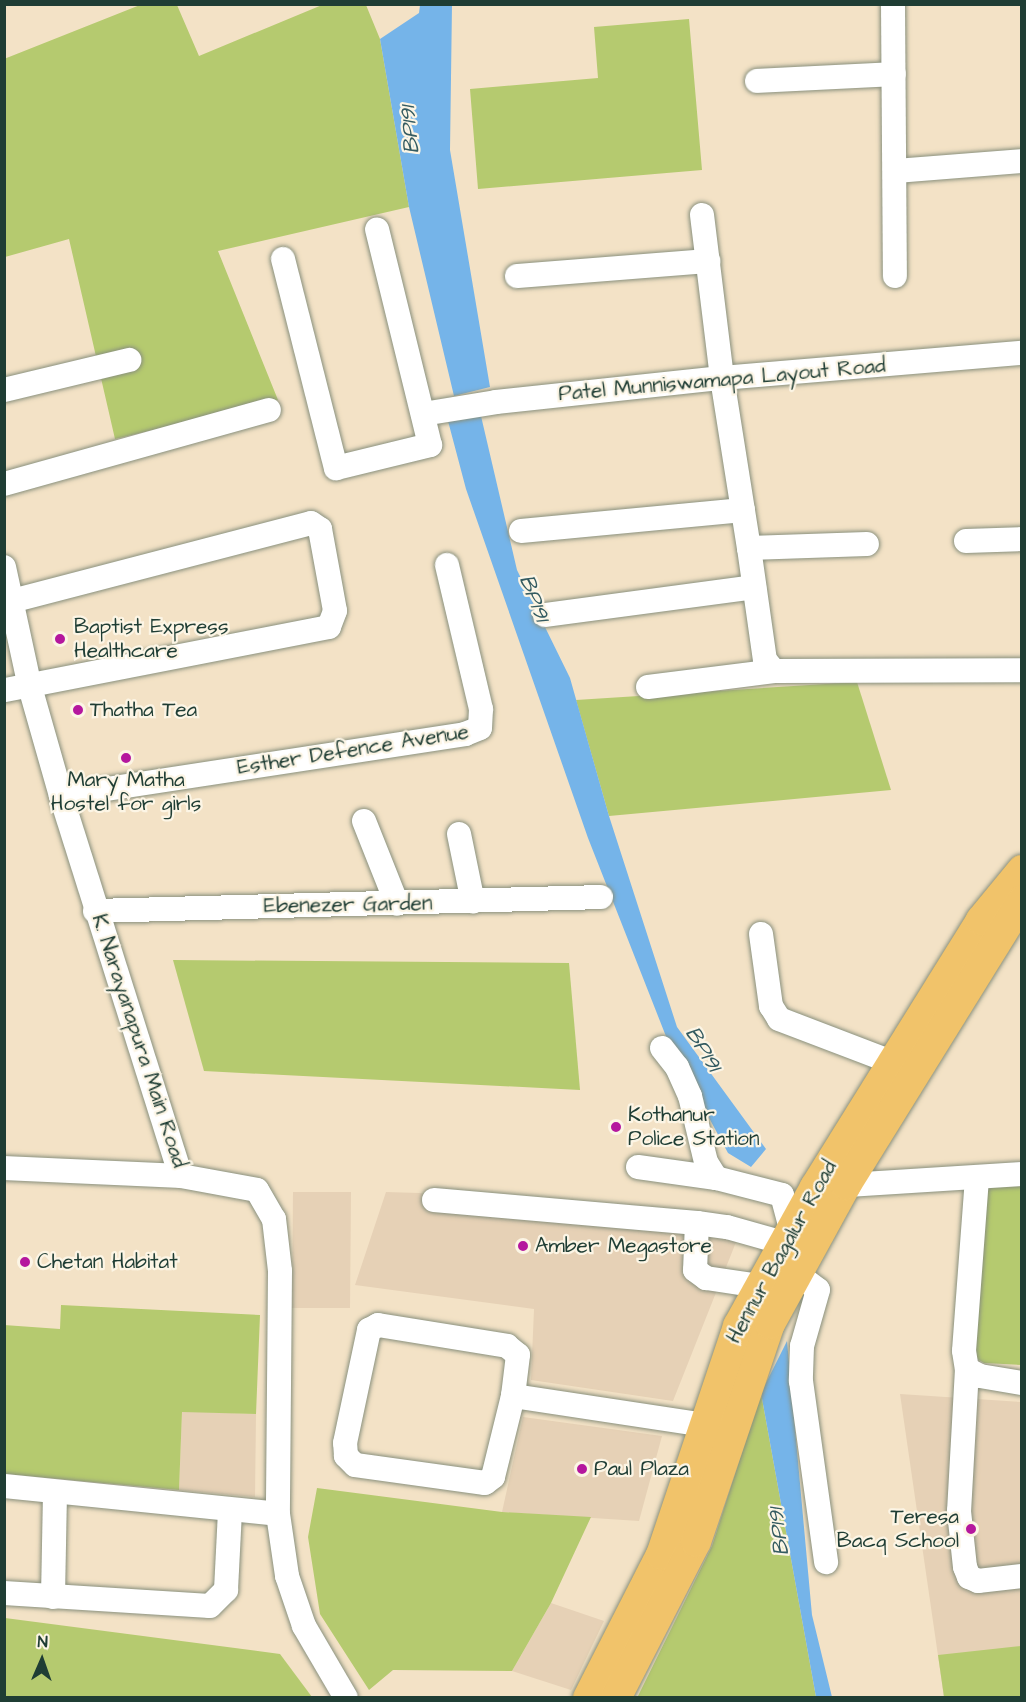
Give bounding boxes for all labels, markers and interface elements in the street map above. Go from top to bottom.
water label: BP191 [395,105,425,155]
street label: Patel Munniswamapa Layout Road [557,353,887,407]
water label: BP191 [513,571,555,625]
place label: Baptist Express Healthcare [74,614,228,664]
marker: Baptist Express Healthcare [51,630,69,648]
place label: Thatha Tea [90,697,197,723]
marker: Thatha Tea [71,703,85,717]
street label: Esther Defence Avenue [236,719,470,781]
marker: Mary Matha Hostel for girls [119,751,133,765]
place label: Mary Matha Hostel for girls [51,767,201,817]
street label: Ebenezer Garden [263,891,433,919]
street label: K. Narayanapura Main Road [86,911,192,1171]
water label: BP191 [679,1022,727,1076]
place label: Kothanur Police Station [628,1102,759,1152]
marker: Kothanur Police Station [609,1120,623,1134]
street label: Hennur Bagalur Road [721,1156,843,1348]
place label: Amber Megastore [535,1233,712,1259]
marker: Amber Megastore [516,1239,530,1253]
place label: Chetan Habitat [37,1249,178,1275]
marker: Chetan Habitat [18,1255,32,1269]
place label: Paul Plaza [594,1456,689,1482]
marker: Paul Plaza [575,1462,589,1476]
place label: Teresa Bacq School [837,1504,959,1554]
water label: BP191 [763,1507,795,1557]
marker: Teresa Bacq School [964,1522,978,1536]
north arrow [12,1630,72,1690]
text: N [37,1631,48,1653]

